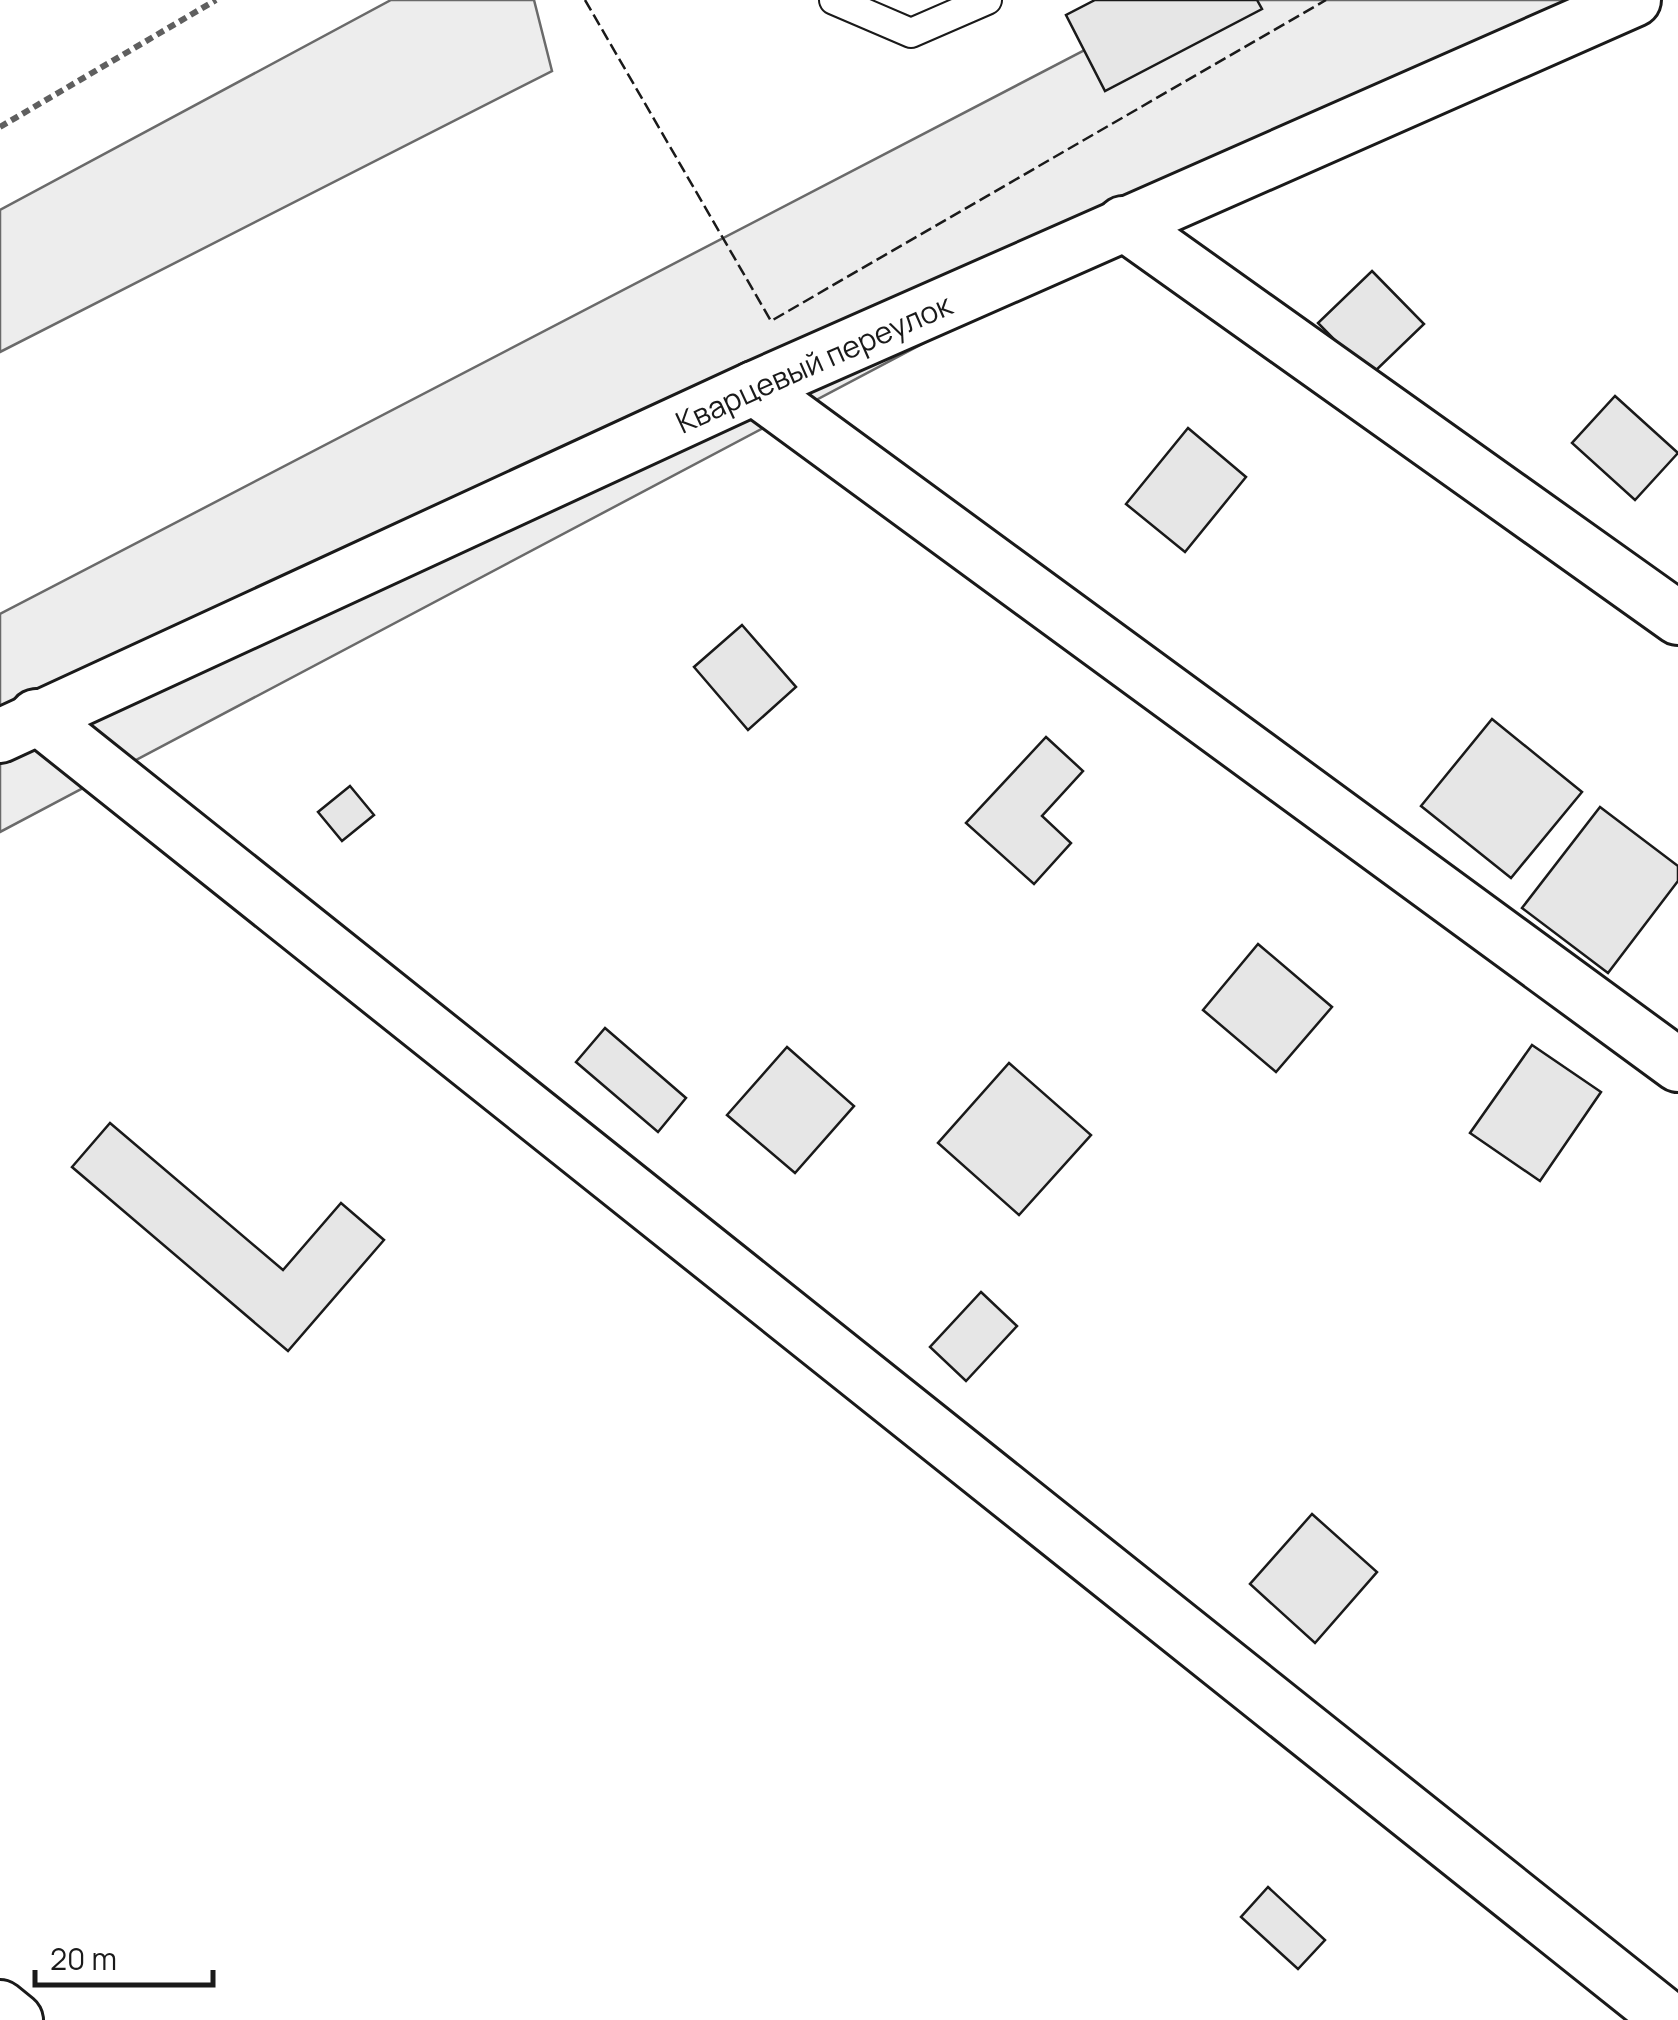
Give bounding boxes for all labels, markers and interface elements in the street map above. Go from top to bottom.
street label: Кварцевый переулок [669,283,959,442]
scale bar [35,1925,212,1987]
text: 20 m [50,1938,117,1979]

